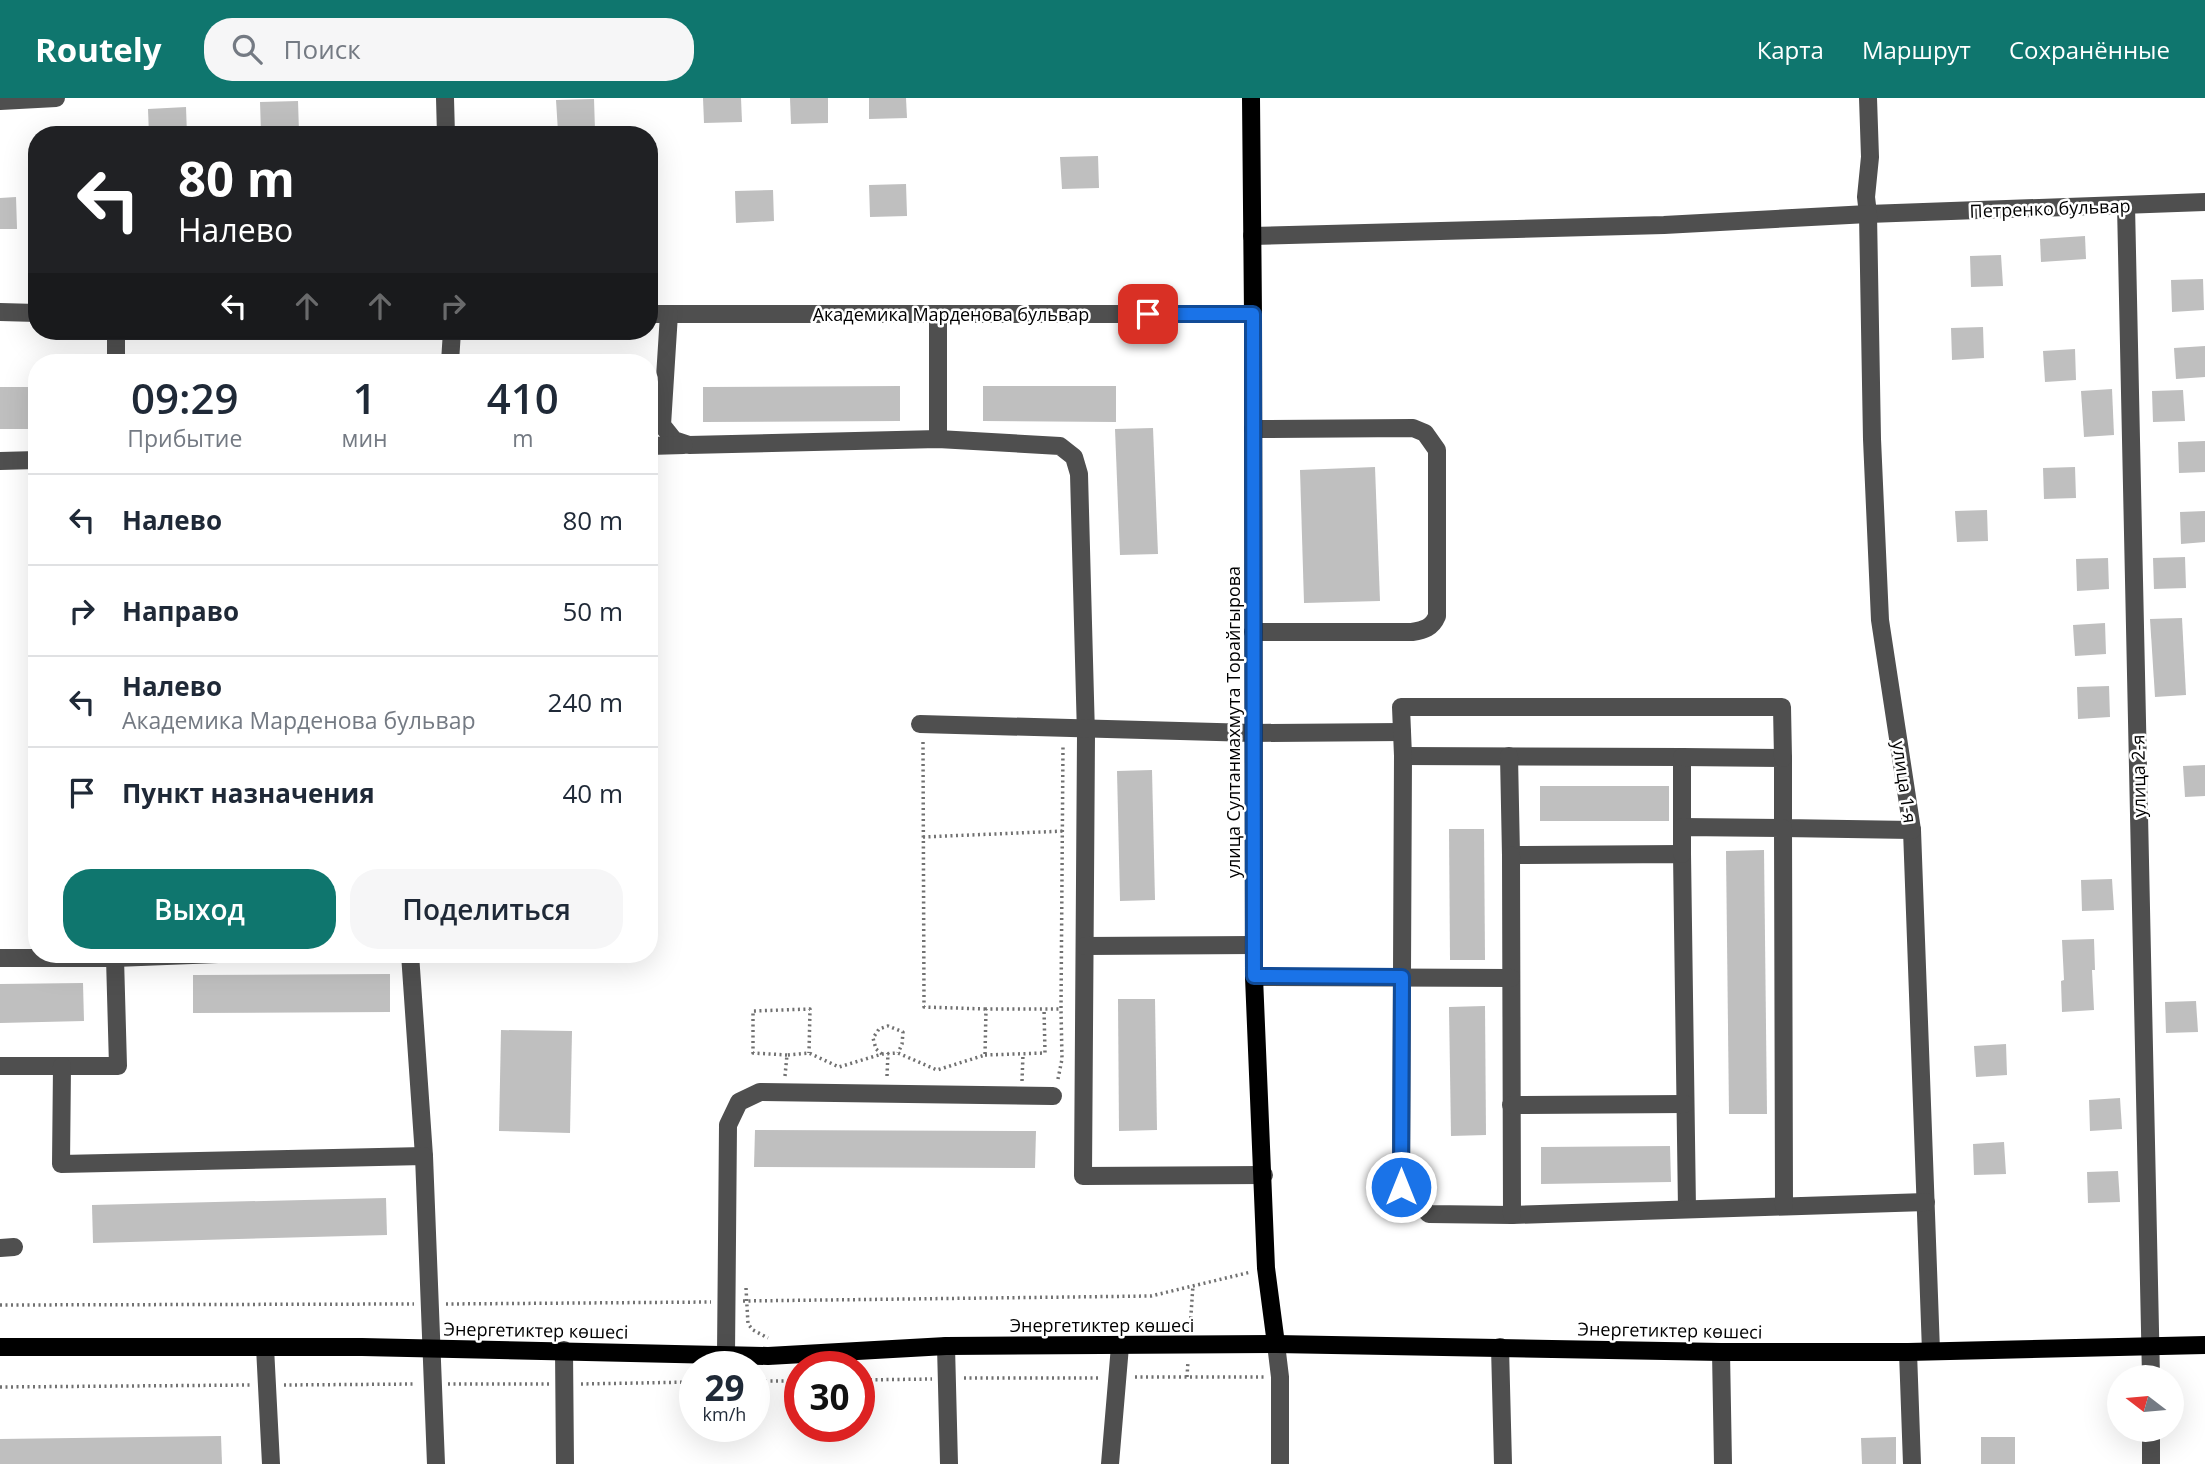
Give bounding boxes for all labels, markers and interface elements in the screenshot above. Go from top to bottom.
search box [204,18,694,81]
text: Routely [35,27,162,72]
icon: search [228,30,266,68]
text: Поиск [284,31,361,67]
text: Карта [1757,33,1824,66]
text: Маршрут [1862,33,1971,66]
text: Сохранённые [2009,33,2170,66]
text: 80 m [178,145,295,211]
icon: left [63,154,154,245]
street label: Петренко бульвар [1969,193,2131,223]
text: Налево [178,208,293,251]
pin [1118,284,1178,344]
icon: left [215,287,253,325]
icon: ahead [288,287,326,325]
icon: ahead [361,287,399,325]
icon: right [434,287,472,325]
icon: arrive [1129,295,1167,333]
street label: Академика Марденова бульвар [813,302,1089,326]
text: 09:29 [131,369,239,426]
text: 1 [353,369,377,426]
text: 410 [487,369,559,426]
text: Прибытие [127,422,242,454]
text: мин [342,422,388,454]
text: m [512,422,533,454]
icon: left [63,501,101,539]
text: Налево [122,502,222,538]
text: 80 m [562,502,623,538]
street label: улица Султанмахмута Торайгырова [1221,566,1245,878]
icon: right [63,592,101,630]
text: Направо [122,593,239,629]
text: 50 m [562,593,623,629]
text: Налево [122,668,222,704]
icon: left [63,683,101,721]
text: 240 m [548,684,623,720]
text: Академика Марденова бульвар [122,704,475,736]
street label: улица 2-я [2125,734,2151,818]
street label: улица 1-я [1887,739,1923,825]
icon: arrive [63,774,101,812]
text: Пункт назначения [122,775,375,811]
text: 40 m [562,775,623,811]
button: Выход [63,869,336,949]
button: Поделиться [350,869,623,949]
position arrow [1364,1150,1438,1224]
street label: Энергетиктер көшесі [1010,1313,1194,1337]
street label: Энергетиктер көшесі [443,1316,629,1344]
street label: Энергетиктер көшесі [1577,1316,1763,1344]
speed limit sign: 30 [784,1351,875,1442]
text: 29 [704,1364,745,1411]
north arrow [2107,1365,2184,1442]
map controls [2107,1365,2184,1442]
text: km/h [703,1402,746,1426]

